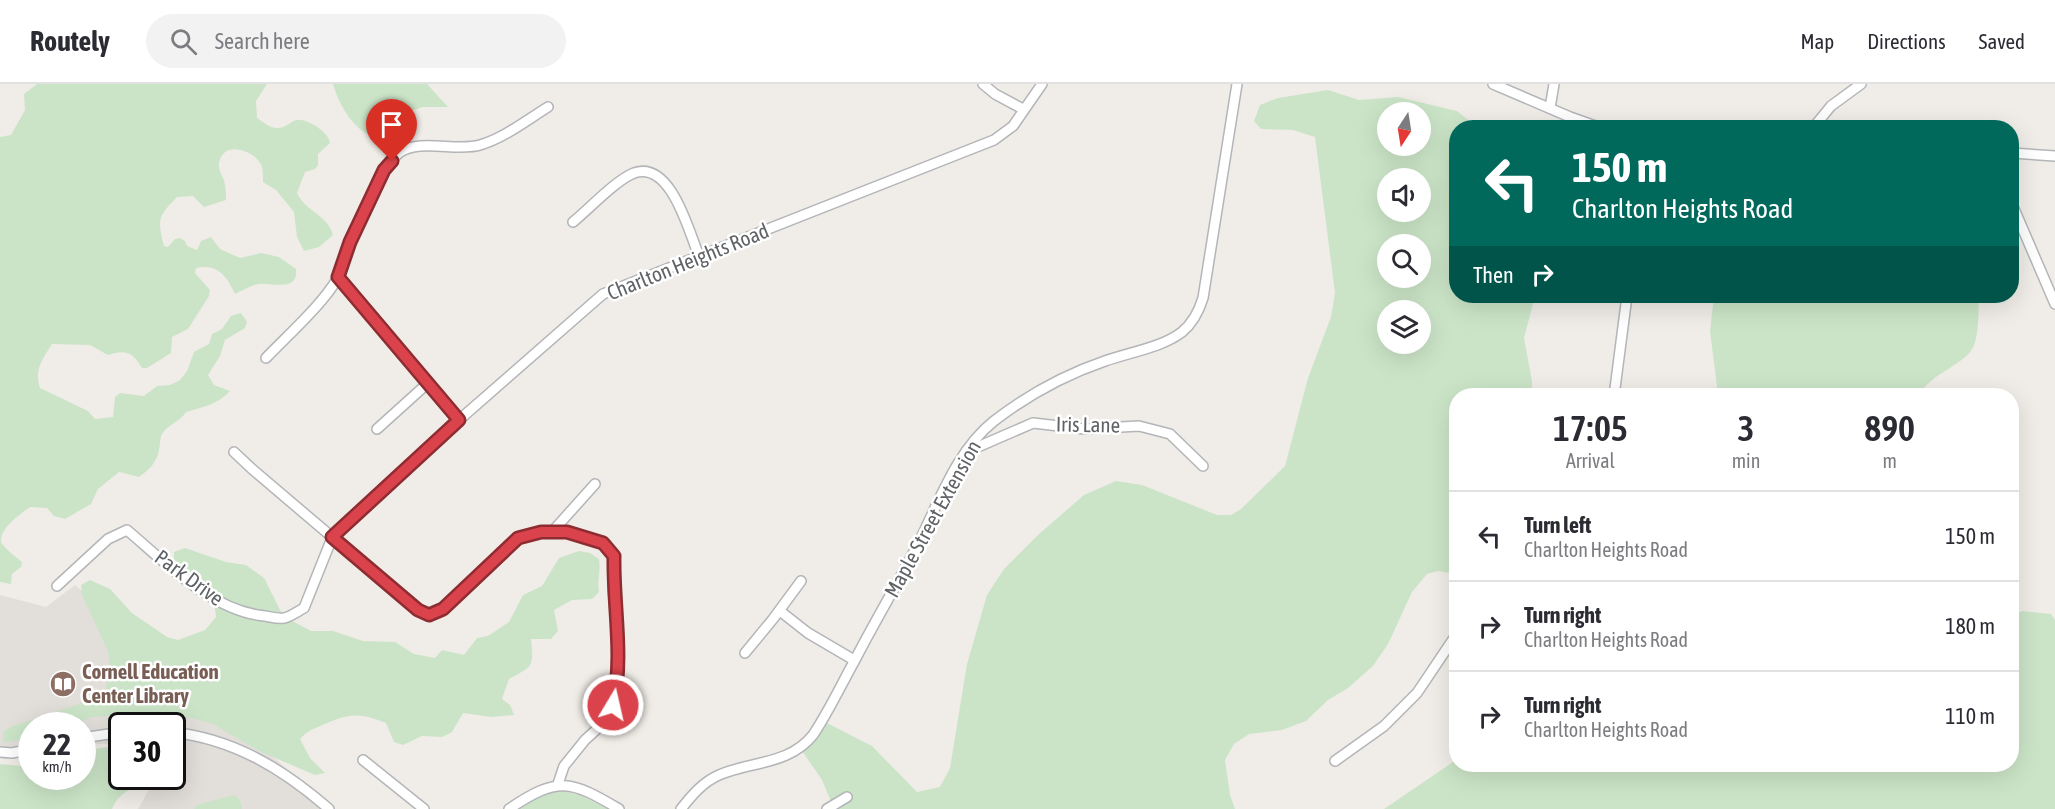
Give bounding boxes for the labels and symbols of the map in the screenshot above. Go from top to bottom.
pin [366,99,417,161]
north arrow [1377,102,1431,156]
street label: Charlton Heights Road [603,218,772,304]
street label: Iris Lane [1056,411,1120,437]
street label: Maple Street Extension [879,436,985,601]
street label: Park Drive [151,544,228,610]
place label: Cornell Education Center Library [82,659,219,707]
library icon: Cornell Education Center Library [48,669,78,699]
position arrow [581,673,645,737]
speed limit sign: 30 [108,712,186,790]

